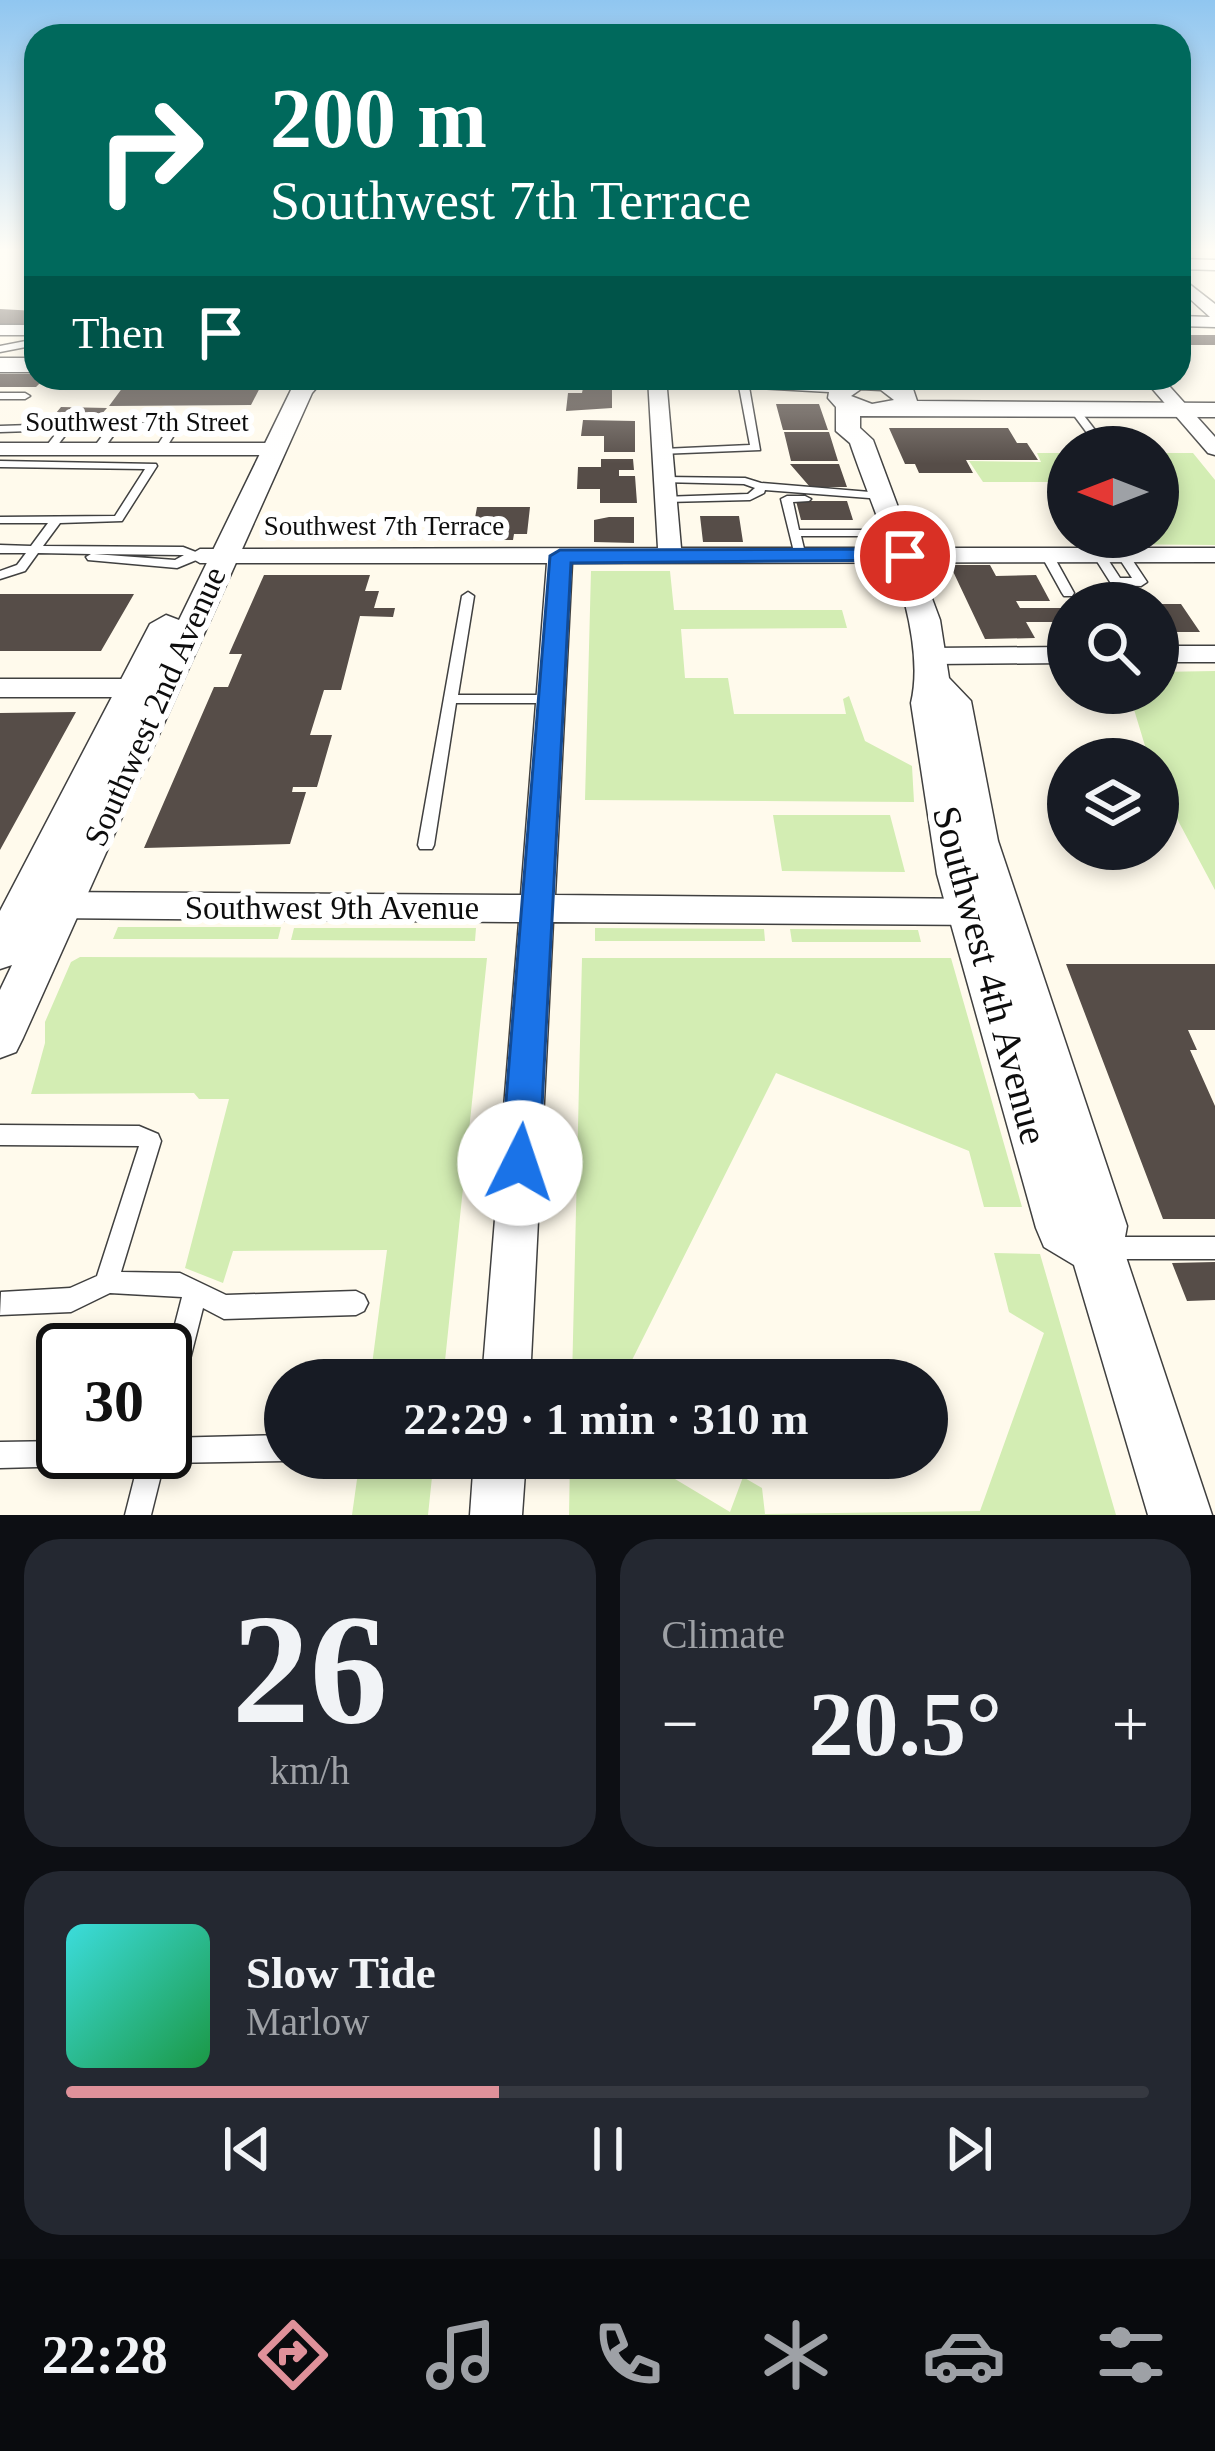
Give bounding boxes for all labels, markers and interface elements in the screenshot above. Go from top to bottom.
icon: right [72,72,228,228]
text: 200 m [270,72,487,165]
text: Southwest 7th Terrace [270,171,751,231]
icon: arrive [188,300,254,366]
text: Then [72,308,164,358]
street label: Southwest 7th Street [25,407,249,437]
north arrow [1047,426,1179,558]
map controls [1047,426,1179,870]
pin [854,505,956,607]
street label: Southwest 7th Terrace [264,511,504,541]
icon: arrive [872,523,938,589]
street label: Southwest 2nd Avenue [77,561,233,852]
button: search [1047,582,1179,714]
button: layers [1047,738,1179,870]
street label: Southwest 4th Avenue [925,801,1056,1149]
street label: Southwest 9th Avenue [185,890,479,926]
position arrow [457,1100,583,1226]
speed limit sign: 30 [36,1323,192,1479]
text: 22:29 · 1 min · 310 m [404,1394,809,1444]
text: 26 [232,1583,388,1756]
text: Climate [662,1613,785,1656]
text: 20.5° [809,1675,1002,1774]
text: − [662,1687,699,1760]
text: + [1112,1687,1149,1760]
text: km/h [270,1749,350,1792]
text: Slow Tide [246,1948,436,1998]
text: Marlow [246,2000,369,2043]
icon: previous [214,2116,280,2182]
icon: pause [575,2116,641,2182]
icon: next [936,2116,1002,2182]
icon: directions [251,2313,335,2397]
icon: music [419,2313,503,2397]
icon: phone [586,2313,670,2397]
icon: climate [754,2313,838,2397]
icon: car [922,2313,1006,2397]
icon: filters [1089,2313,1173,2397]
text: 22:28 [42,2325,168,2385]

